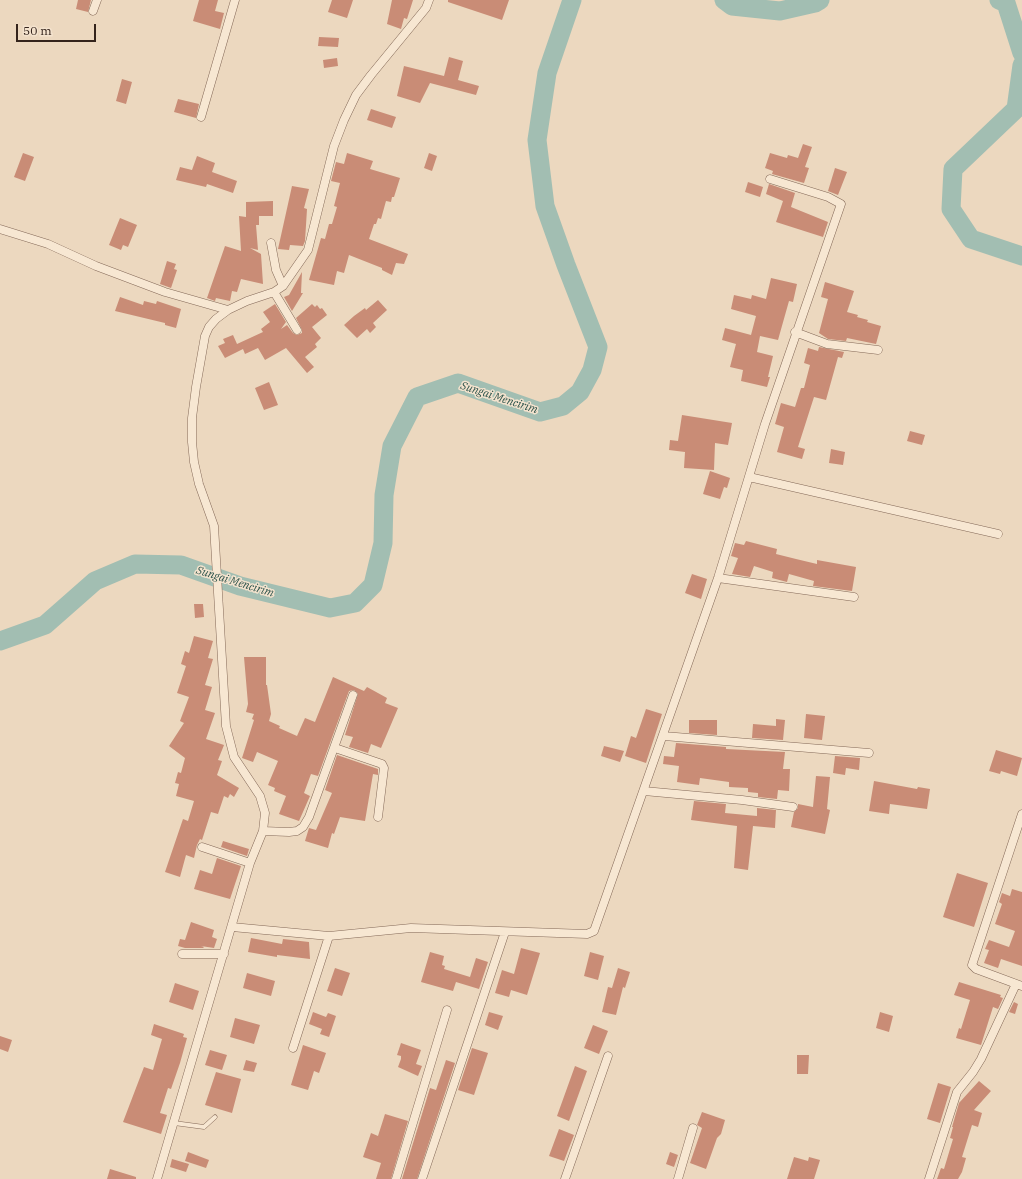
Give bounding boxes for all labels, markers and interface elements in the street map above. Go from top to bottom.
scale bar [18,16,98,42]
text: 50 m [23,23,52,38]
water label: Sungai Mencirim [459,379,539,417]
water label: Sungai Mencirim [195,564,275,600]

